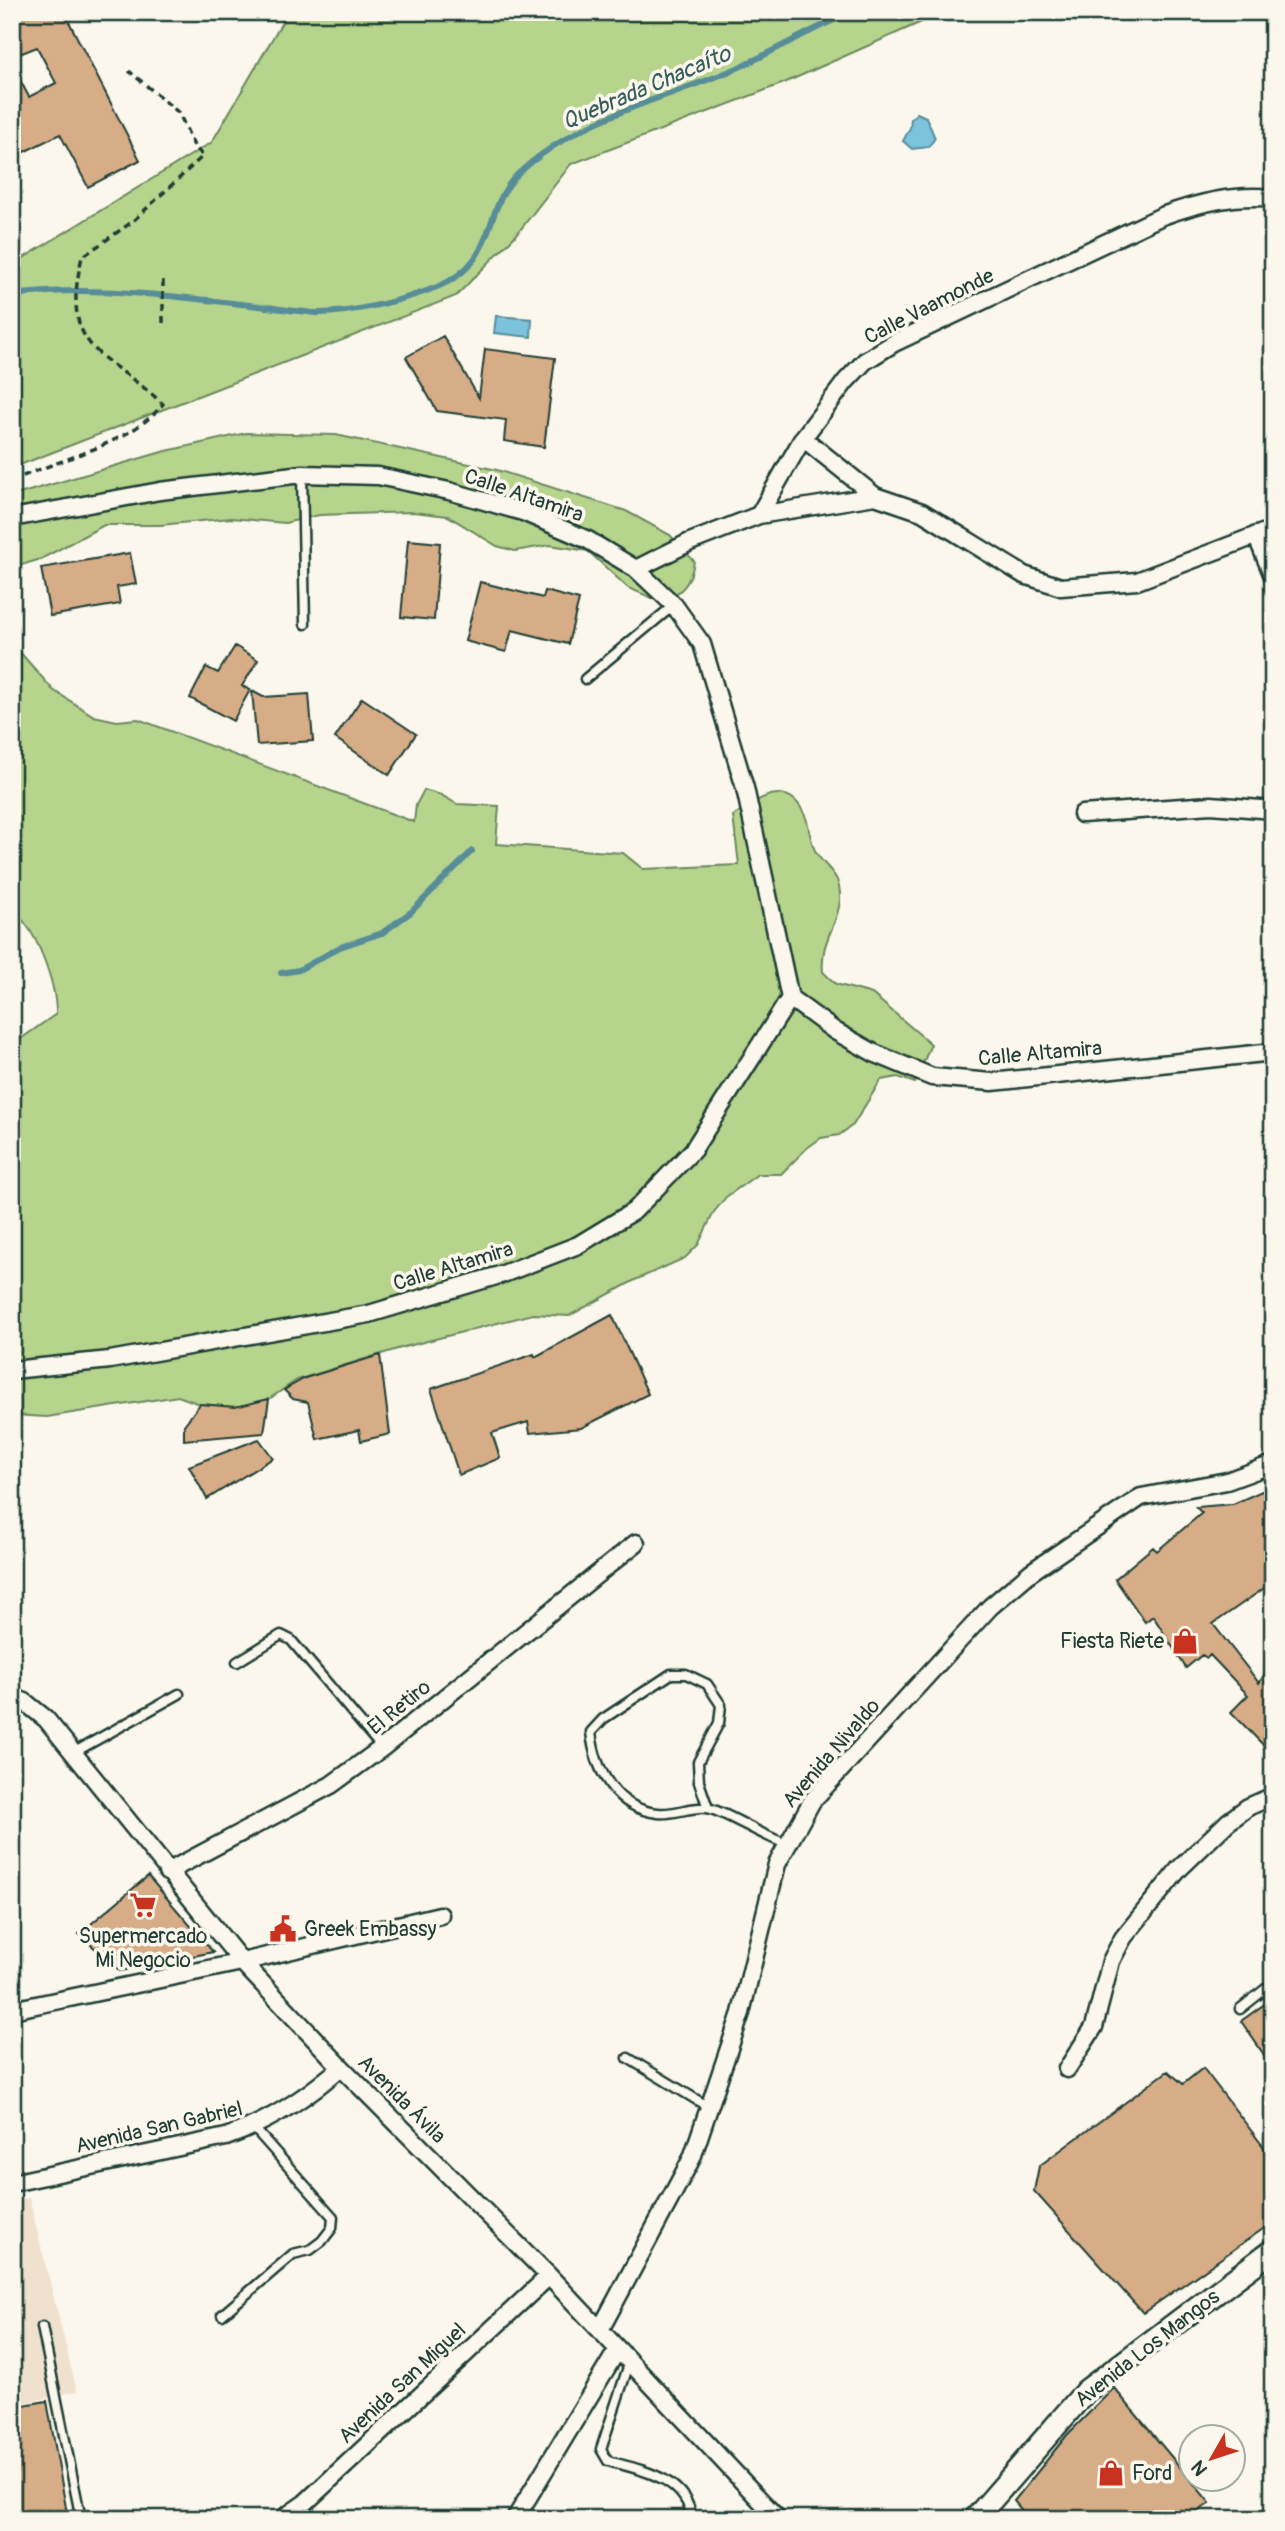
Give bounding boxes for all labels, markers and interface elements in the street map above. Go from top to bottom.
water label: Quebrada Chacaíto [558,38,736,136]
street label: Calle Vaamonde [860,262,999,351]
street label: Calle Altamira [461,463,587,528]
street label: Calle Altamira [977,1035,1103,1072]
street label: Calle Altamira [390,1235,516,1298]
shop icon: Fiesta Riete [1170,1626,1200,1656]
place label: Fiesta Riete [1060,1628,1165,1655]
street label: El Retiro [362,1674,436,1741]
street label: Avenida Nivaldo [777,1693,886,1813]
supermarket icon: Supermercado Mi Negocio [128,1890,158,1920]
public building icon: Greek Embassy [268,1914,298,1944]
place label: Greek Embassy [304,1916,436,1943]
place label: Supermercado Mi Negocio [79,1923,207,1974]
street label: Avenida Ávila [352,2049,452,2149]
street label: Avenida San Gabriel [73,2095,245,2160]
street label: Avenida Los Mangos [1069,2283,1226,2413]
street label: Avenida San Miguel [333,2317,472,2450]
north arrow [1176,2422,1246,2492]
text: N [1186,2455,1213,2481]
shop icon: Ford [1096,2458,1126,2488]
place label: Ford [1132,2460,1172,2487]

